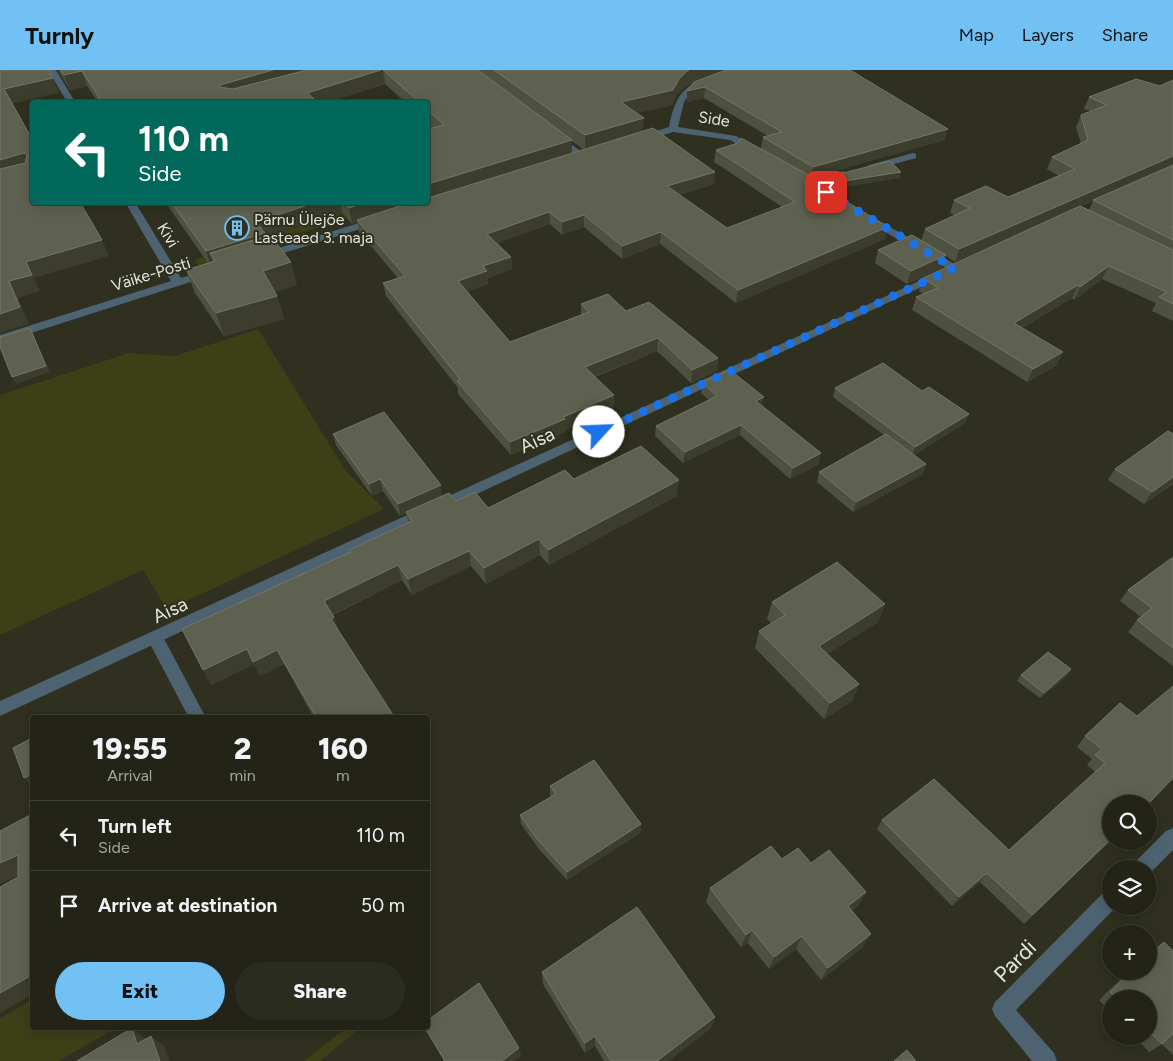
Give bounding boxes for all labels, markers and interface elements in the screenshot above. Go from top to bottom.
text: Turnly [25,21,94,50]
text: Map [959,24,994,46]
text: Layers [1022,24,1074,46]
text: Share [1102,24,1148,46]
street label: Side [697,107,731,131]
text: 110 m [138,118,229,160]
icon: left [55,120,120,185]
text: Side [138,160,182,187]
pin [805,171,847,213]
icon: arrive [812,178,840,206]
place label: Pärnu Ülejõe Lasteaed 3. maja [254,210,373,247]
building icon: Pärnu Ülejõe Lasteaed 3. maja [224,215,250,241]
street label: Kivi [153,219,183,251]
street label: Väike-Posti [109,253,193,295]
position arrow [572,405,624,457]
street label: Aisa [516,422,558,458]
street label: Aisa [149,592,191,628]
text: 19:55 [92,730,167,767]
text: 2 [234,730,251,767]
text: 160 [318,730,368,767]
text: Arrival [107,766,152,785]
text: min [229,766,256,785]
text: m [336,766,350,785]
map controls [1102,795,1157,1045]
button: search [1102,795,1157,850]
text: Turn left [98,815,172,838]
icon: left [55,822,83,850]
text: 110 m [356,824,405,847]
text: Side [98,838,130,857]
button: layers [1102,860,1157,915]
icon: arrive [55,892,83,920]
text: Arrive at destination [98,894,277,917]
text: 50 m [361,894,405,917]
button: + [1102,925,1157,980]
street label: Pardi [988,934,1042,988]
button: Exit [55,962,225,1020]
button: Share [235,962,405,1020]
button: − [1102,990,1157,1045]

